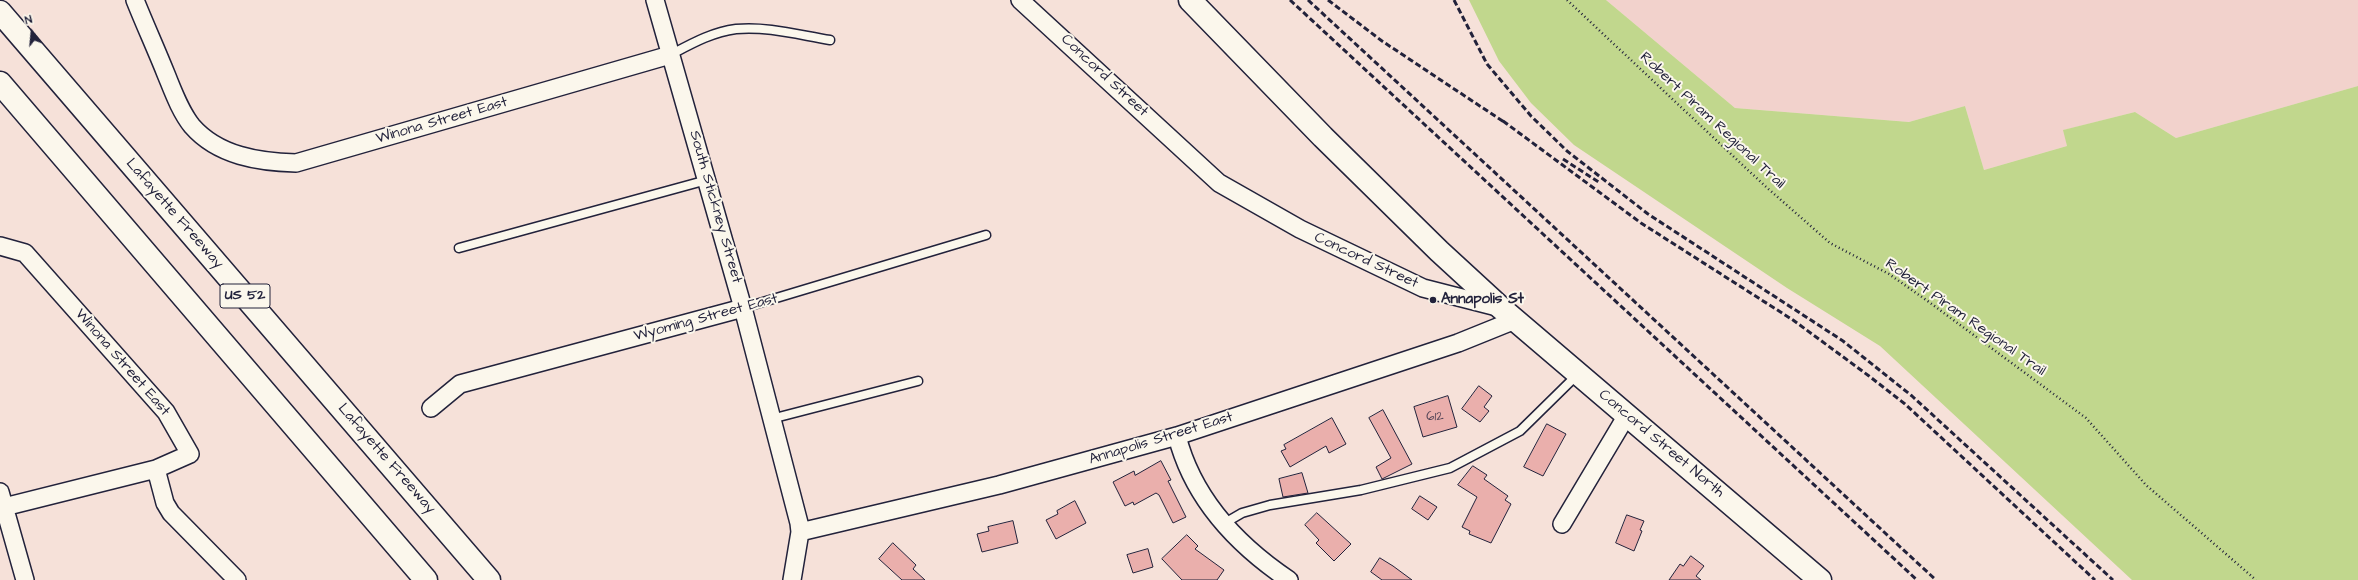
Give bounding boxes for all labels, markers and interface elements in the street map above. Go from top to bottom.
north arrow [12,12,52,52]
text: N [23,12,34,28]
street label: Concord Street [1057,31,1151,121]
street label: Robert Piram Regional Trail [1636,49,1788,193]
street label: Winona Street East [374,94,510,148]
street label: South Stickney Street [685,129,745,285]
street label: Lafayette Freeway [121,155,227,273]
street label: Concord Street [1311,229,1421,293]
street label: Robert Piram Regional Trail [1881,256,2049,380]
road number: US 52 [220,284,270,308]
street label: Wyoming Street East [632,290,780,346]
place label: Annapolis St [1441,291,1524,309]
marker: Annapolis St [1428,295,1438,305]
street label: Winona Street East [71,306,173,420]
street label: Concord Street North [1595,386,1727,502]
street label: Lafayette Freeway [333,400,439,518]
street label: Annapolis Street East [1087,409,1235,469]
house number: 612 [1426,409,1444,425]

